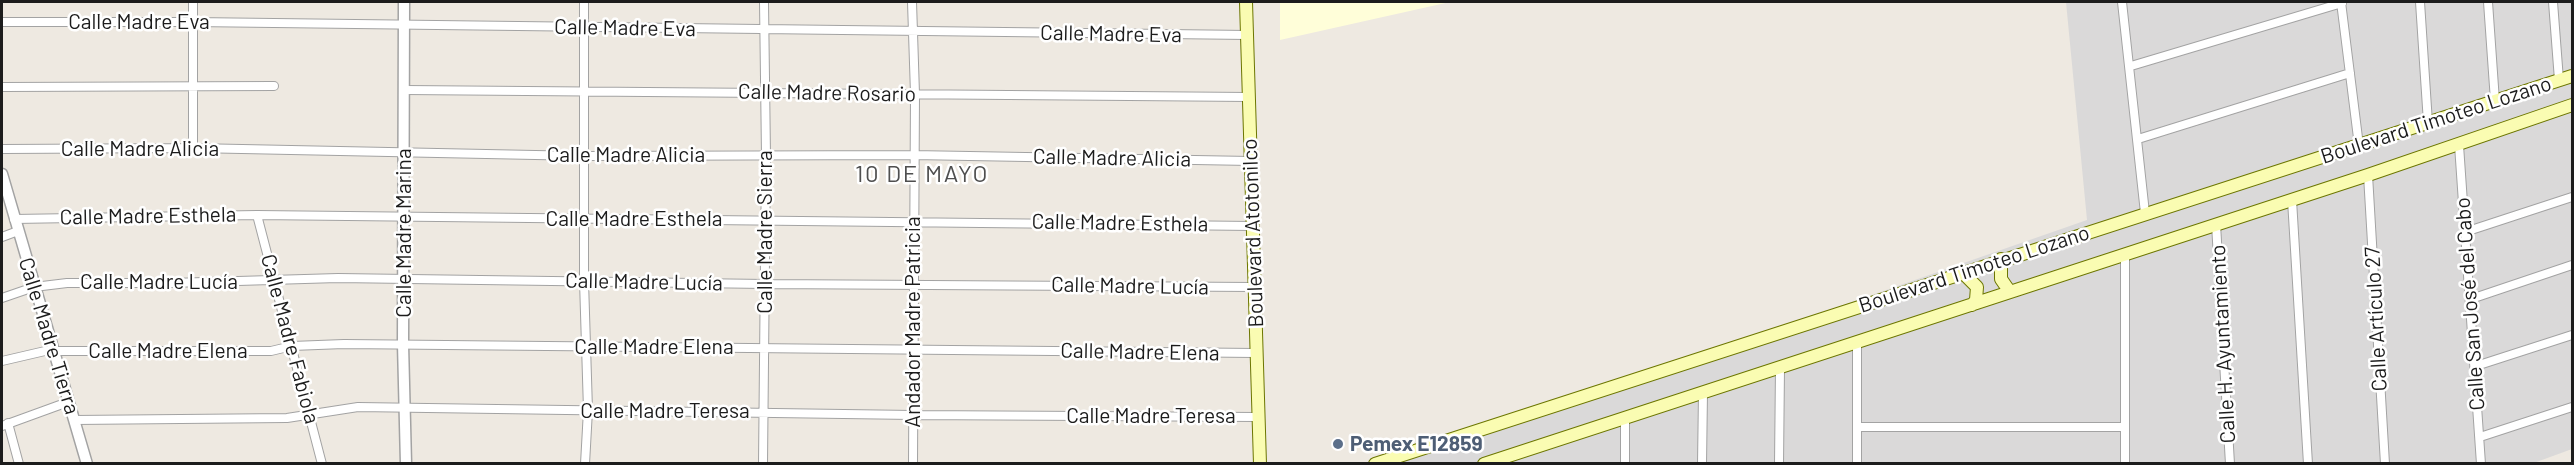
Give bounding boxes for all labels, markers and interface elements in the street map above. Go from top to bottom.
street label: Calle Madre Eva [68,9,210,35]
street label: Calle Madre Eva [554,14,696,42]
street label: Calle Madre Eva [1040,20,1182,48]
street label: Boulevard Timoteo Lozano [2317,71,2555,169]
street label: Calle Madre Rosario [738,79,916,107]
street label: Calle Madre Alicia [61,136,219,162]
street label: Boulevard Atotonilco [1237,138,1269,328]
street label: Calle Madre Alicia [547,142,705,168]
street label: Calle Madre Alicia [1033,144,1191,172]
street label: Calle Madre Marina [391,148,417,318]
street label: Calle Madre Sierra [752,150,778,314]
district label: 10 DE MAYO [855,160,989,188]
street label: Calle San José del Cabo [2450,197,2490,411]
street label: Calle Madre Esthela [59,202,237,230]
street label: Calle Madre Esthela [546,206,722,232]
street label: Calle Madre Esthela [1031,209,1209,237]
street label: Andador Madre Patricia [900,216,926,428]
street label: Boulevard Timoteo Lozano [1855,220,2093,318]
street label: Calle H. Ayuntamiento [2205,244,2241,444]
street label: Calle Artículo 27 [2360,246,2392,392]
street label: Calle Madre Fabiola [255,252,325,426]
street label: Calle Madre Tierra [13,255,85,417]
street label: Calle Madre Lucía [565,268,723,296]
street label: Calle Madre Lucía [80,269,238,295]
street label: Calle Madre Lucía [1051,272,1209,300]
street label: Calle Madre Elena [574,334,734,360]
street label: Calle Madre Elena [88,338,248,364]
street label: Calle Madre Elena [1060,338,1220,366]
street label: Calle Madre Teresa [580,398,750,424]
street label: Calle Madre Teresa [1066,403,1236,429]
place label: Pemex E12859 [1350,431,1483,457]
marker: Pemex E12859 [1331,437,1345,451]

